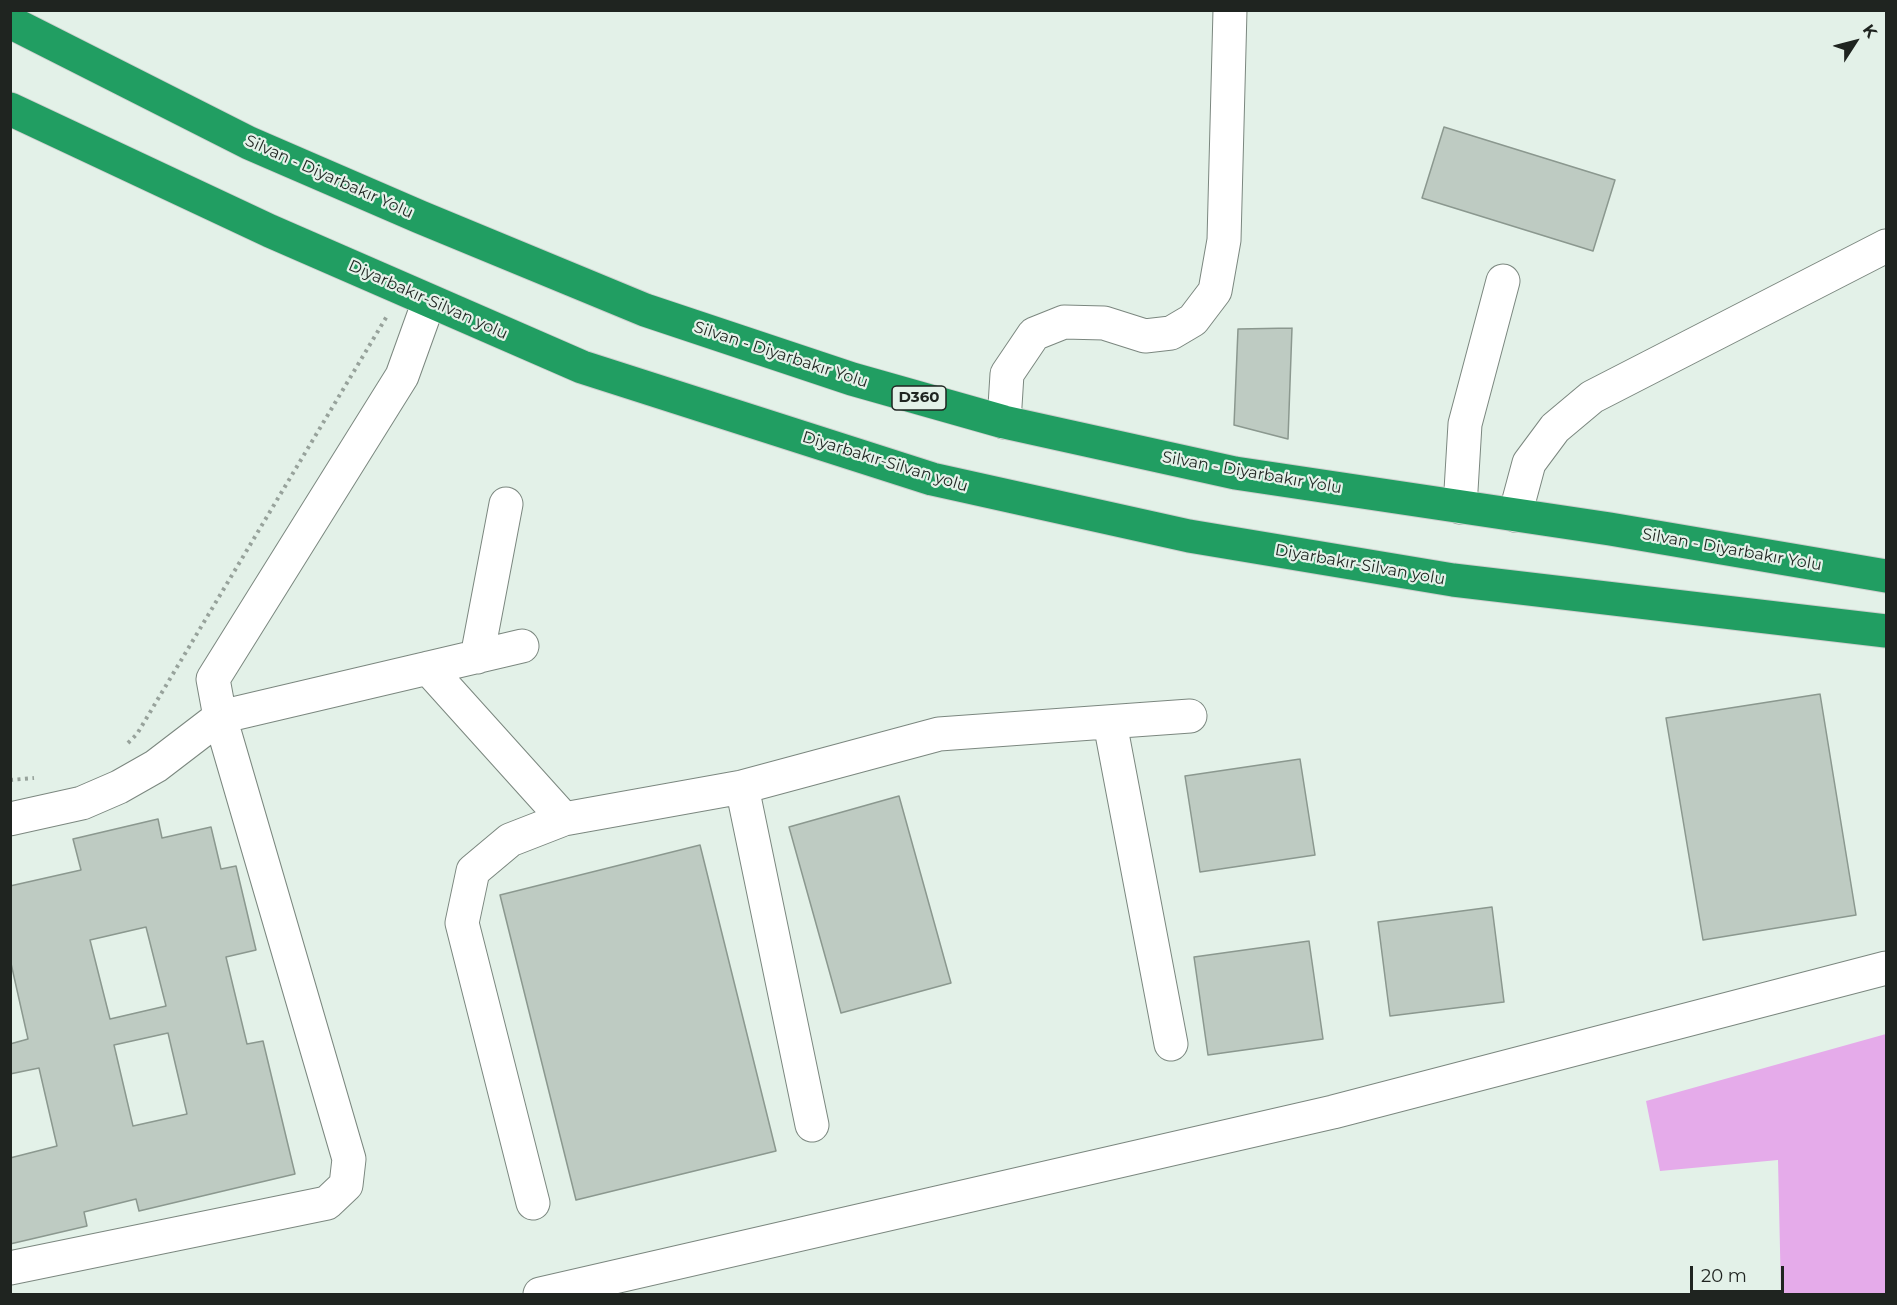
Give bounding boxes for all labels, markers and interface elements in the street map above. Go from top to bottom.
north arrow [1825,12,1885,72]
text: K [1859,21,1881,42]
street label: Silvan - Diyarbakır Yolu [242,131,416,223]
street label: Diyarbakır-Silvan yolu [345,256,511,344]
street label: Silvan - Diyarbakır Yolu [691,318,871,392]
road number: D360 [892,386,946,410]
street label: Diyarbakır-Silvan yolu [800,428,970,496]
street label: Silvan - Diyarbakır Yolu [1161,448,1343,498]
street label: Silvan - Diyarbakır Yolu [1641,525,1823,575]
street label: Diyarbakır-Silvan yolu [1273,541,1447,589]
scale bar [1693,1254,1788,1292]
text: 20 m [1701,1265,1747,1287]

